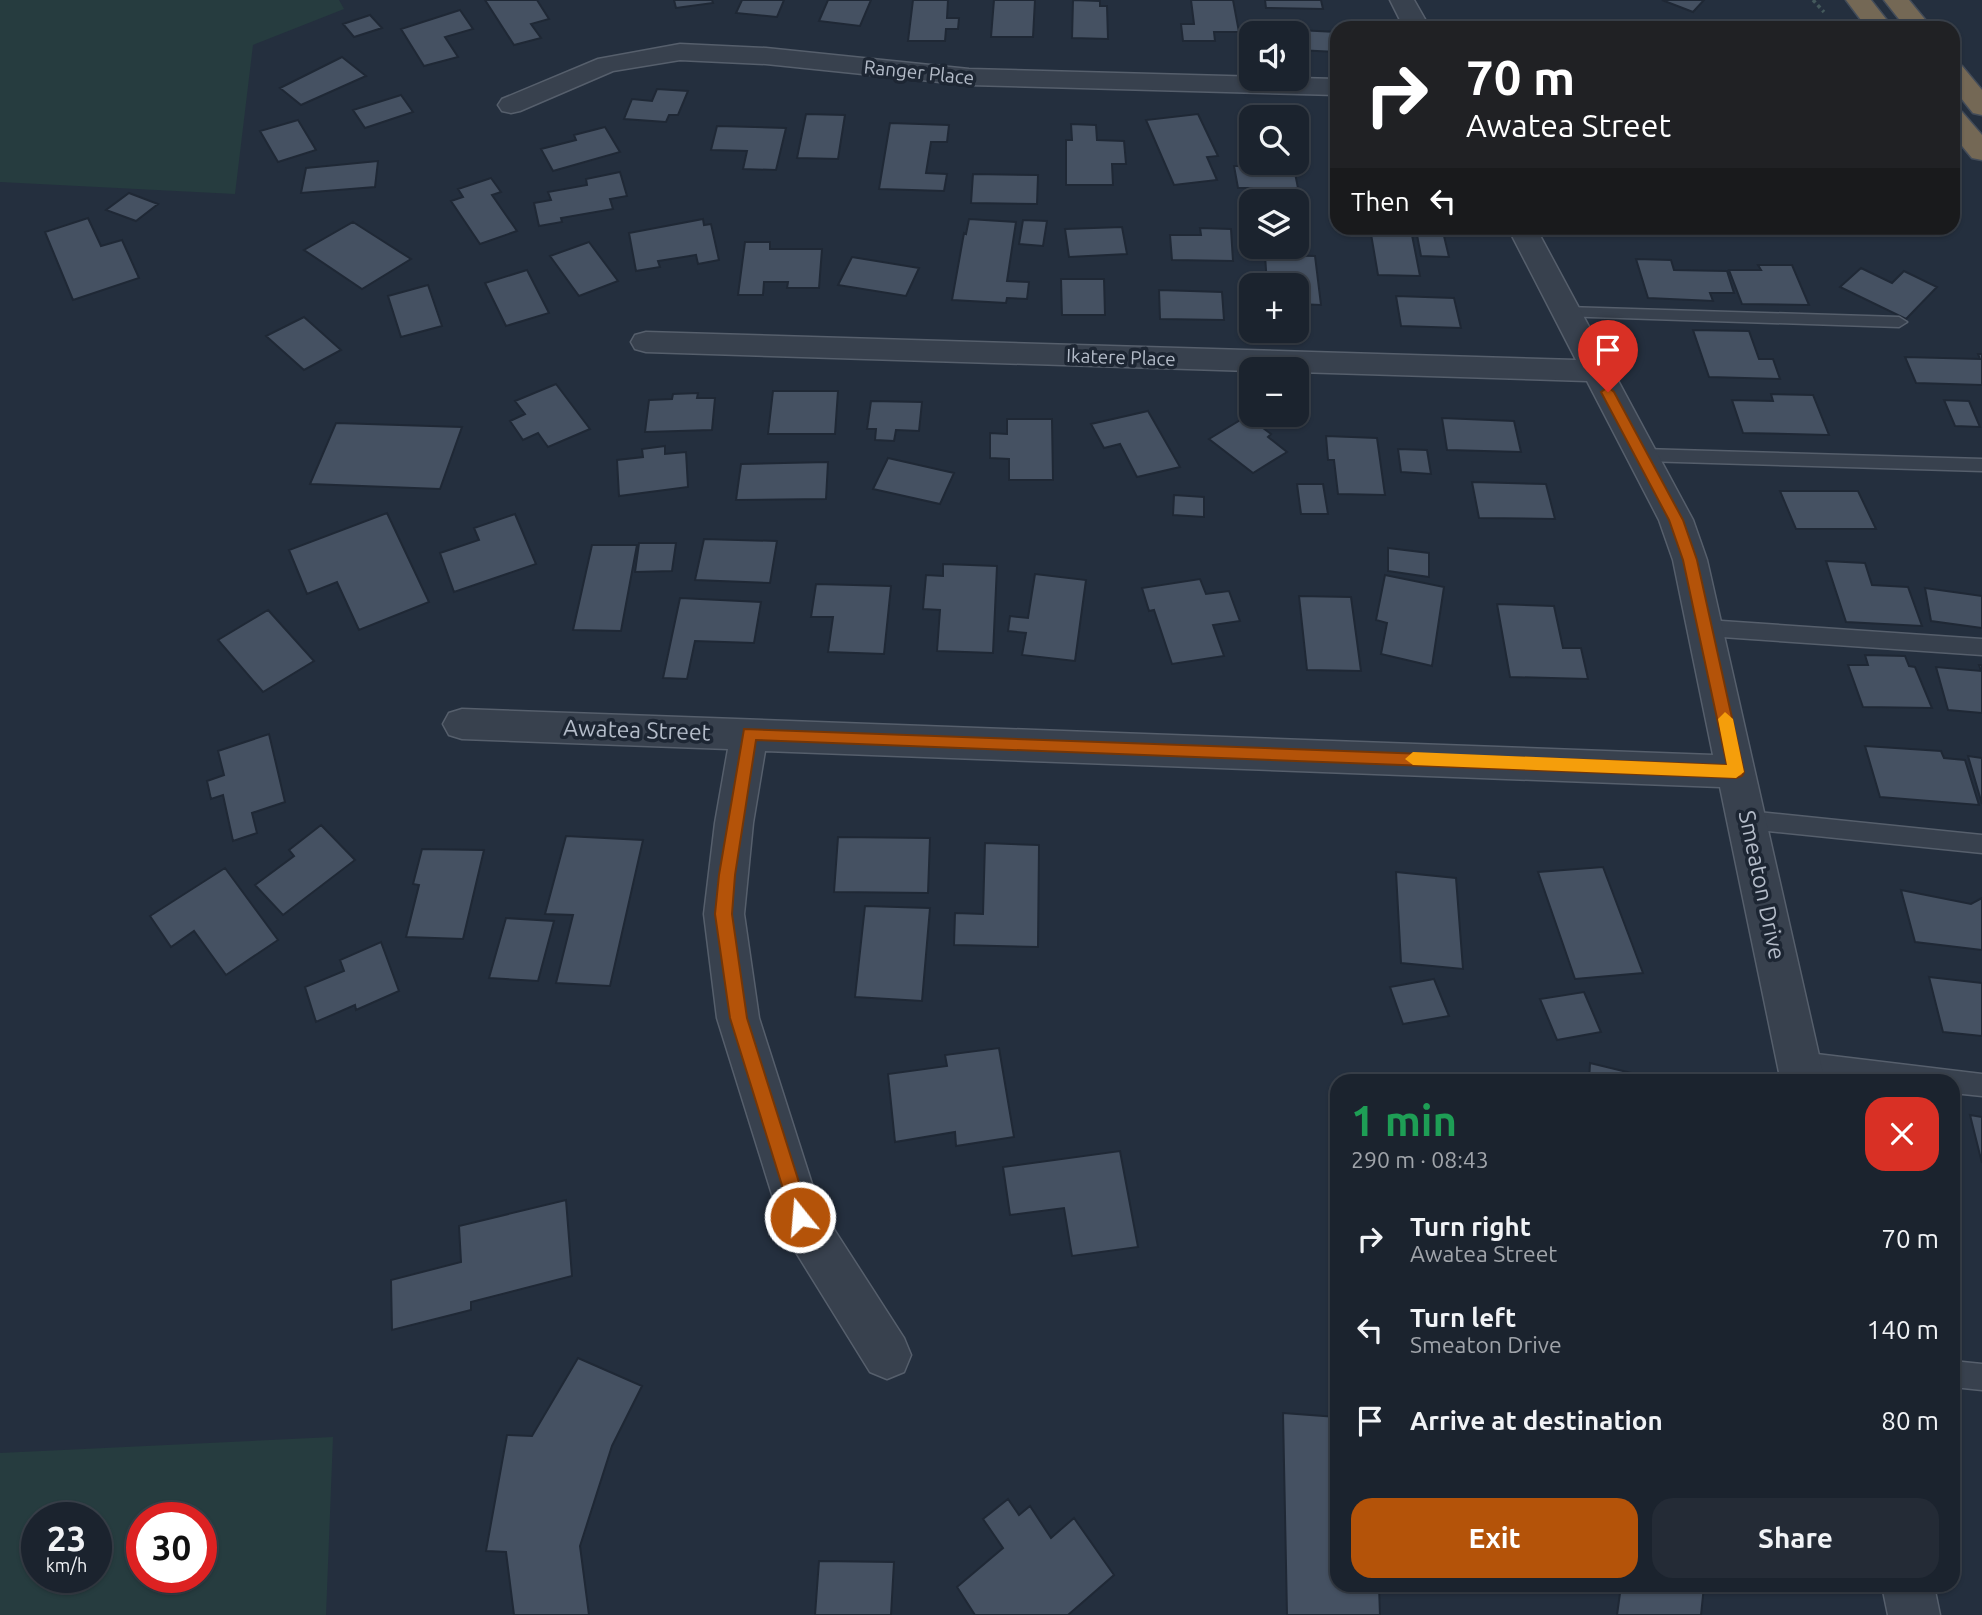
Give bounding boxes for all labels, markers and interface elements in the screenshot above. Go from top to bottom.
map controls [1239,21,1309,427]
button: sound [1239,21,1309,91]
icon: right [1351,49,1442,140]
text: 70 m [1466,49,1575,104]
street label: Ranger Place [863,55,975,89]
button: search [1239,105,1309,175]
text: Awatea Street [1466,107,1671,143]
icon: left [1424,182,1462,220]
text: Then [1351,187,1410,216]
button: layers [1239,189,1309,259]
button: + [1239,273,1309,343]
pin [1578,320,1638,392]
icon: arrive [1589,331,1627,369]
street label: Ikatere Place [1066,344,1176,370]
button: − [1239,357,1309,427]
street label: Awatea Street [563,714,711,745]
street label: Smeaton Drive [1734,808,1790,962]
text: 1 min [1351,1097,1457,1144]
button: close [1865,1097,1939,1171]
text: 290 m · 08:43 [1351,1147,1489,1172]
position arrow [763,1180,837,1254]
text: Turn right [1410,1212,1531,1241]
icon: right [1351,1220,1389,1258]
text: 70 m [1881,1224,1939,1253]
text: Awatea Street [1410,1241,1557,1266]
text: Turn left [1410,1303,1516,1332]
icon: left [1351,1311,1389,1349]
text: 140 m [1867,1315,1939,1344]
text: Smeaton Drive [1410,1332,1562,1357]
icon: arrive [1351,1402,1389,1440]
text: Arrive at destination [1410,1406,1663,1435]
text: 80 m [1881,1406,1939,1435]
button: Exit [1351,1498,1638,1578]
button: Share [1652,1498,1939,1578]
speed limit sign: 30 [126,1502,217,1593]
text: 23 [47,1518,86,1558]
text: km/h [46,1555,87,1575]

